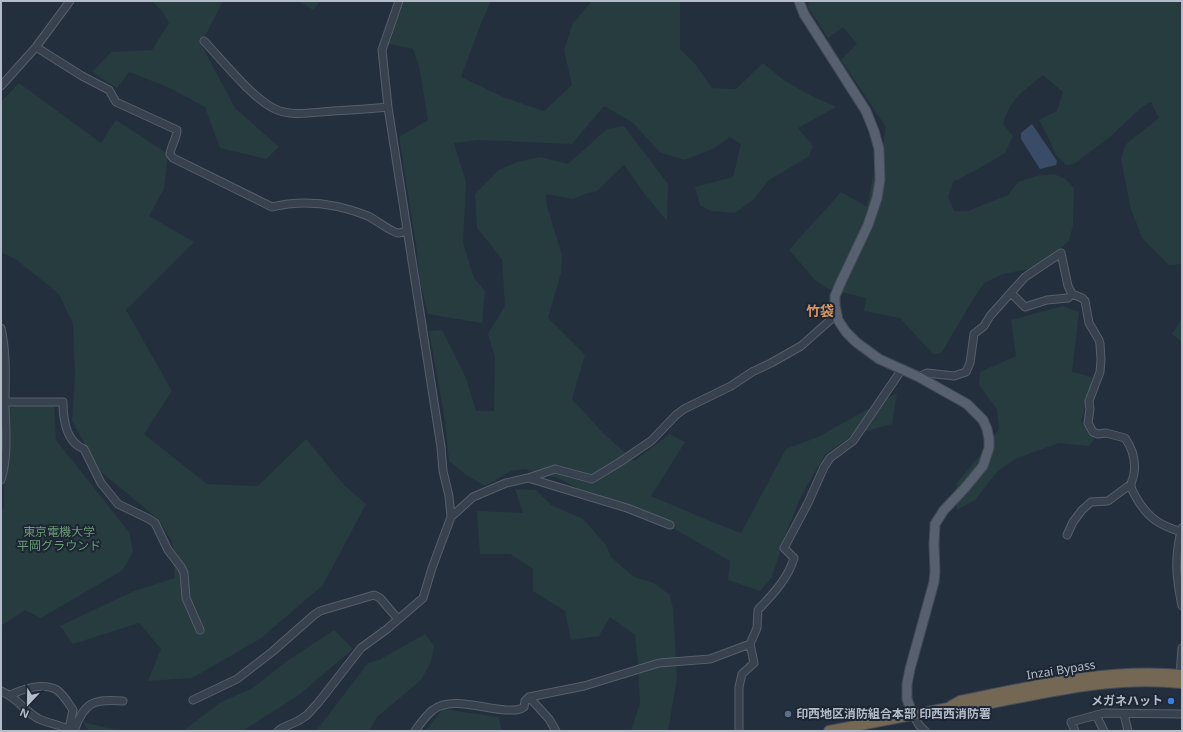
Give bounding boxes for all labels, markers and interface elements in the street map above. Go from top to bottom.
district label: 竹袋 [806,301,834,320]
park label: 東京電機大学 平岡グラウンド [17,523,101,554]
street label: Inzai Bypass [1025,656,1097,683]
north arrow [8,684,48,724]
place label: メガネハット [1091,692,1163,709]
marker: メガネハット [1166,696,1176,706]
text: N [17,705,31,722]
place label: 印西地区消防組合本部 印西西消防署 [796,705,991,722]
marker: 印西地区消防組合本部 印西西消防署 [783,709,793,719]

